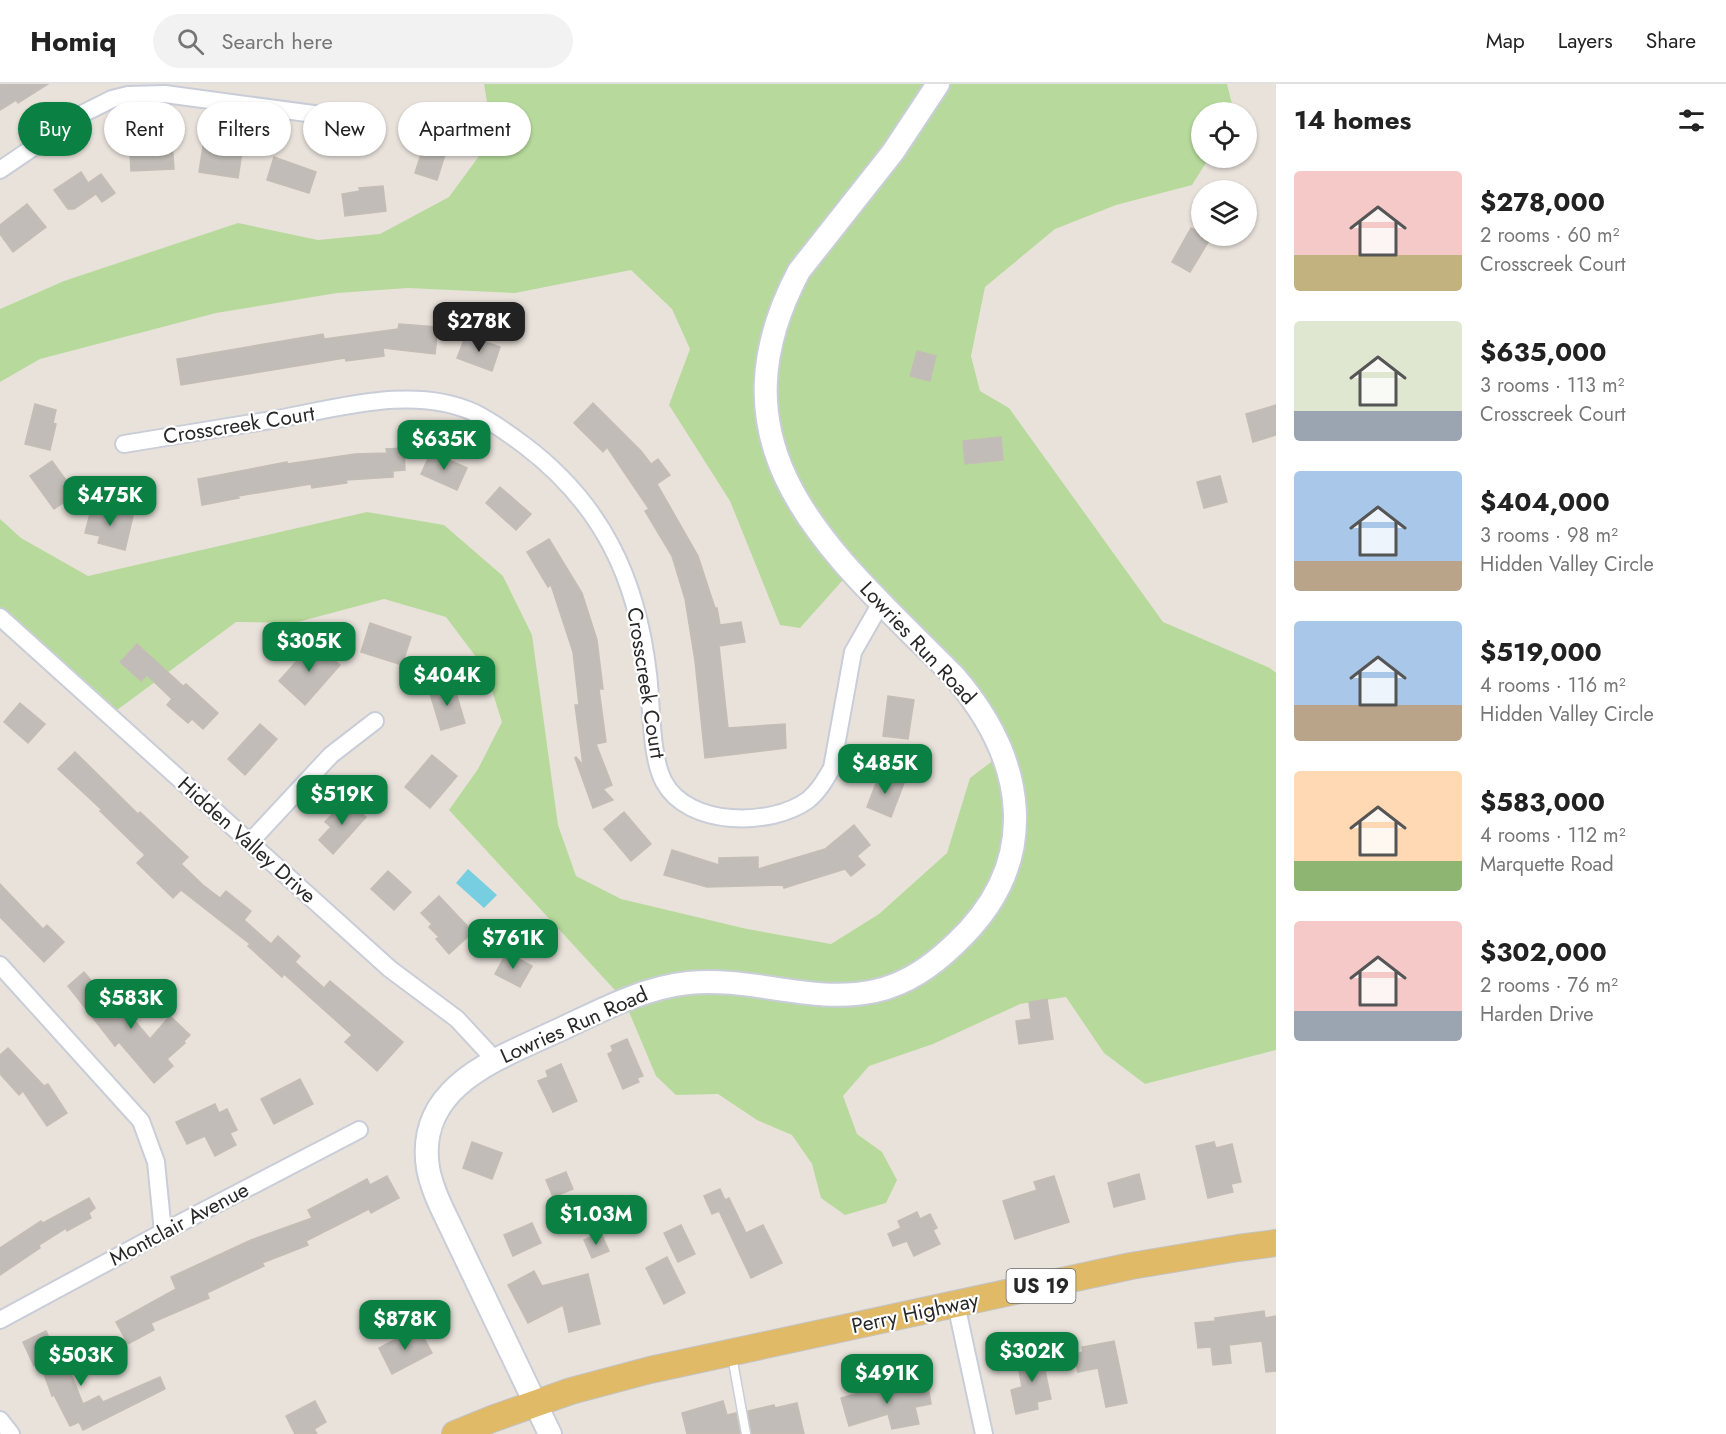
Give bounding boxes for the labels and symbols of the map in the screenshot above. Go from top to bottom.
pin: $278K [437,302,521,353]
street label: Crosscreek Court [161,398,317,452]
pin: $635K [402,420,486,471]
pin: $475K [68,476,152,527]
street label: Lowries Run Road [853,575,983,711]
street label: Crosscreek Court [619,605,673,761]
pin: $305K [267,622,351,673]
pin: $404K [405,656,489,707]
pin: $485K [843,744,927,795]
street label: Hidden Valley Drive [171,770,323,910]
pin: $519K [300,775,384,826]
pin: $761K [471,919,555,970]
pin: $583K [89,979,173,1030]
street label: Lowries Run Road [495,979,653,1071]
street label: Montclair Avenue [104,1175,254,1273]
pin: $1.03M [547,1195,645,1246]
road number: US 19 [1006,1269,1076,1303]
street label: Perry Highway [849,1285,982,1341]
pin: $878K [363,1300,447,1351]
pin: $302K [990,1332,1074,1383]
pin: $503K [39,1336,123,1387]
pin: $491K [845,1354,929,1405]

